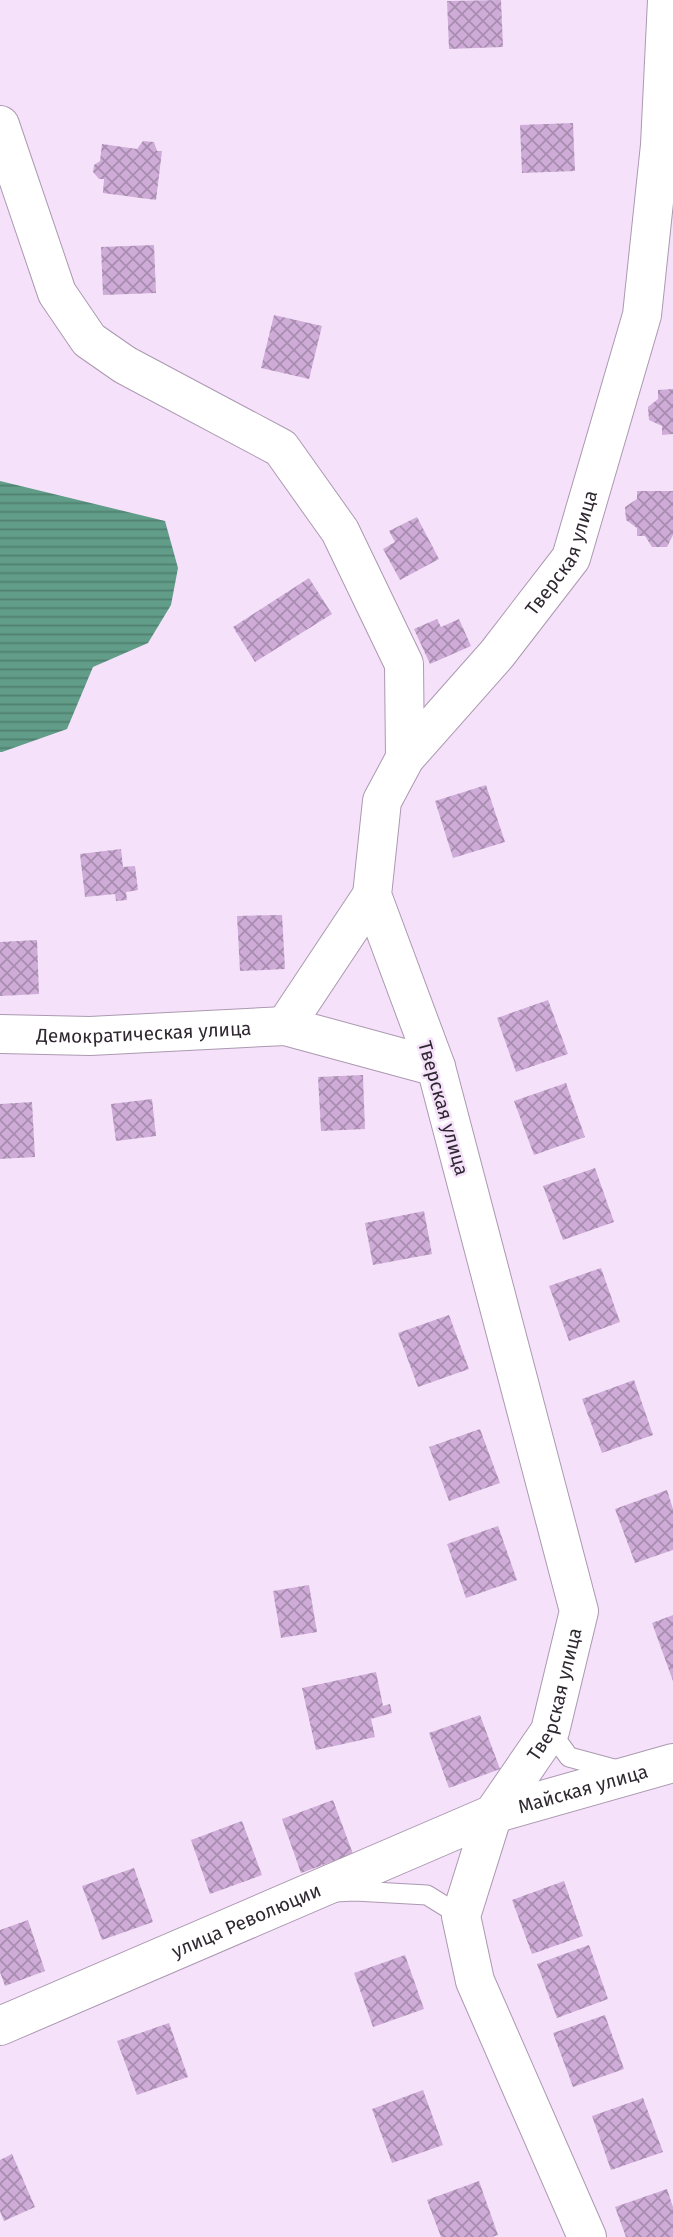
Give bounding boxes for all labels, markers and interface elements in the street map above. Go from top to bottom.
street label: Тверская улица [520,488,602,620]
street label: Демократическая улица [35,1017,252,1048]
street label: Тверская улица [413,1038,474,1178]
street label: Тверская улица [522,1625,587,1765]
street label: Майская улица [515,1760,651,1818]
street label: улица Революции [168,1878,325,1963]

